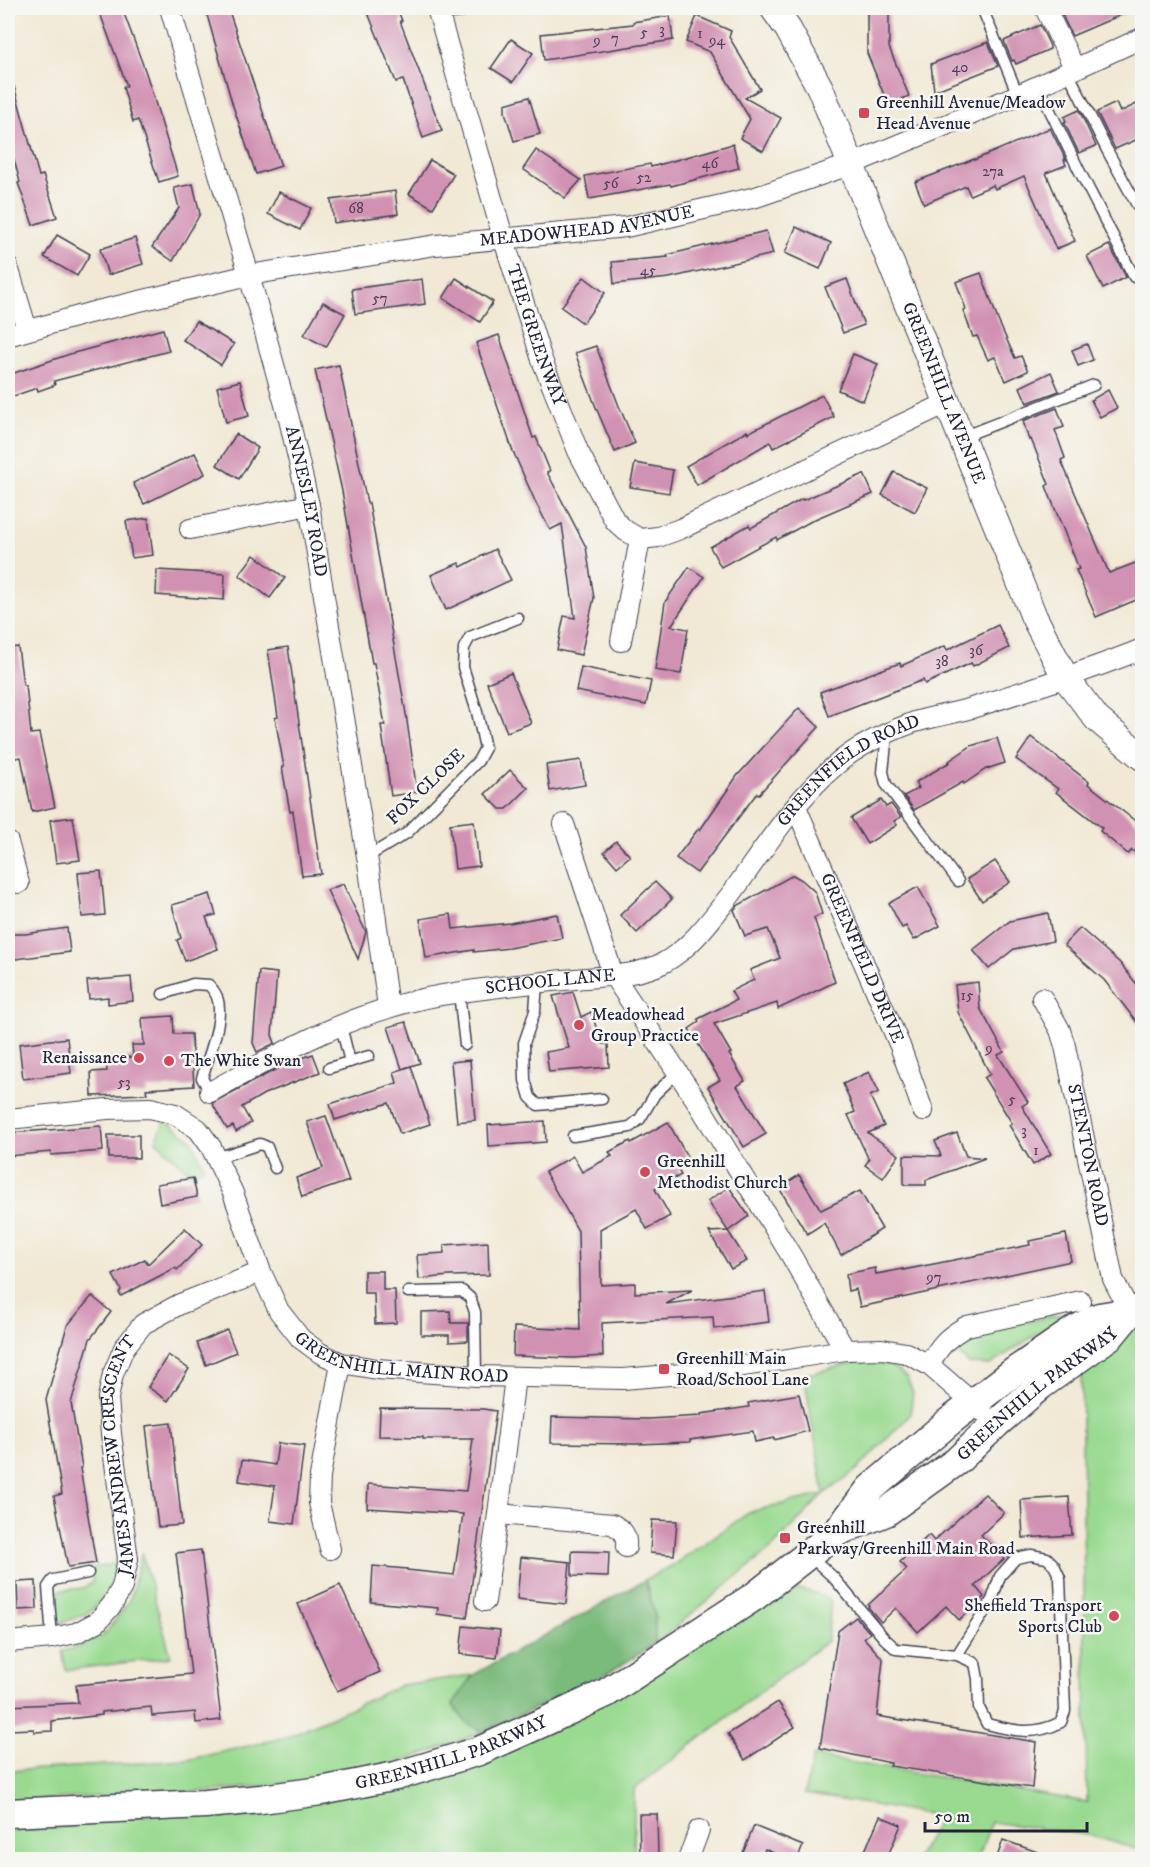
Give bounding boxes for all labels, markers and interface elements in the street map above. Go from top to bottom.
house number: 3 [659,20,665,39]
house number: 5 [640,23,648,42]
house number: 1 [697,24,703,43]
house number: 7 [611,29,619,48]
house number: 9 [592,31,601,50]
house number: 94 [708,31,725,50]
house number: 40 [952,58,968,77]
place label: Greenhill Avenue/Meadow Head Avenue [876,92,1066,135]
marker: Greenhill Avenue/Meadow Head Avenue [857,106,871,120]
house number: 46 [702,154,719,173]
house number: 27a [982,162,1004,181]
house number: 52 [637,168,652,187]
house number: 56 [603,174,620,193]
house number: 68 [348,199,364,218]
street label: MEADOWHEAD AVENUE [479,201,696,252]
house number: 45 [640,261,657,280]
street label: THE GREENWAY [501,262,570,410]
house number: 57 [372,289,388,308]
street label: GREENHILL AVENUE [897,299,990,487]
street label: ANNESLEY ROAD [280,424,332,578]
house number: 36 [969,641,984,660]
house number: 38 [935,652,949,671]
street label: GREENFIELD ROAD [773,710,923,831]
street label: FOX CLOSE [382,744,470,830]
street label: GREENFIELD DRIVE [815,870,909,1047]
street label: SCHOOL LANE [484,964,617,1000]
house number: 15 [961,986,974,1005]
place label: Meadowhead Group Practice [591,1004,699,1047]
marker: Meadowhead Group Practice [572,1018,586,1032]
house number: 9 [984,1039,993,1058]
place label: Renaissance [42,1047,127,1069]
place label: The White Swan [181,1050,302,1072]
marker: Renaissance [132,1051,146,1065]
marker: The White Swan [162,1054,176,1068]
house number: 53 [117,1073,131,1092]
street label: STENTON ROAD [1062,1082,1113,1228]
house number: 5 [1008,1090,1016,1109]
house number: 3 [1021,1121,1027,1140]
house number: 1 [1033,1141,1039,1160]
place label: Greenhill Methodist Church [657,1151,788,1194]
marker: Greenhill Methodist Church [638,1165,652,1179]
house number: 97 [925,1268,942,1287]
street label: GREENHILL PARKWAY [952,1323,1124,1466]
street label: GREENHILL MAIN ROAD [290,1327,509,1388]
street label: JAMES ANDREW CRESCENT [97,1331,141,1580]
place label: Greenhill Main Road/School Lane [676,1348,809,1391]
marker: Greenhill Main Road/School Lane [657,1362,671,1376]
place label: Greenhill Parkway/Greenhill Main Road [797,1517,1015,1560]
marker: Greenhill Parkway/Greenhill Main Road [778,1531,792,1545]
place label: Sheffield Transport Sports Club [964,1595,1102,1638]
marker: Sheffield Transport Sports Club [1107,1609,1121,1623]
street label: GREENHILL PARKWAY [353,1711,551,1795]
scale bar [925,1795,1087,1833]
text: 50 m [934,1806,970,1828]

